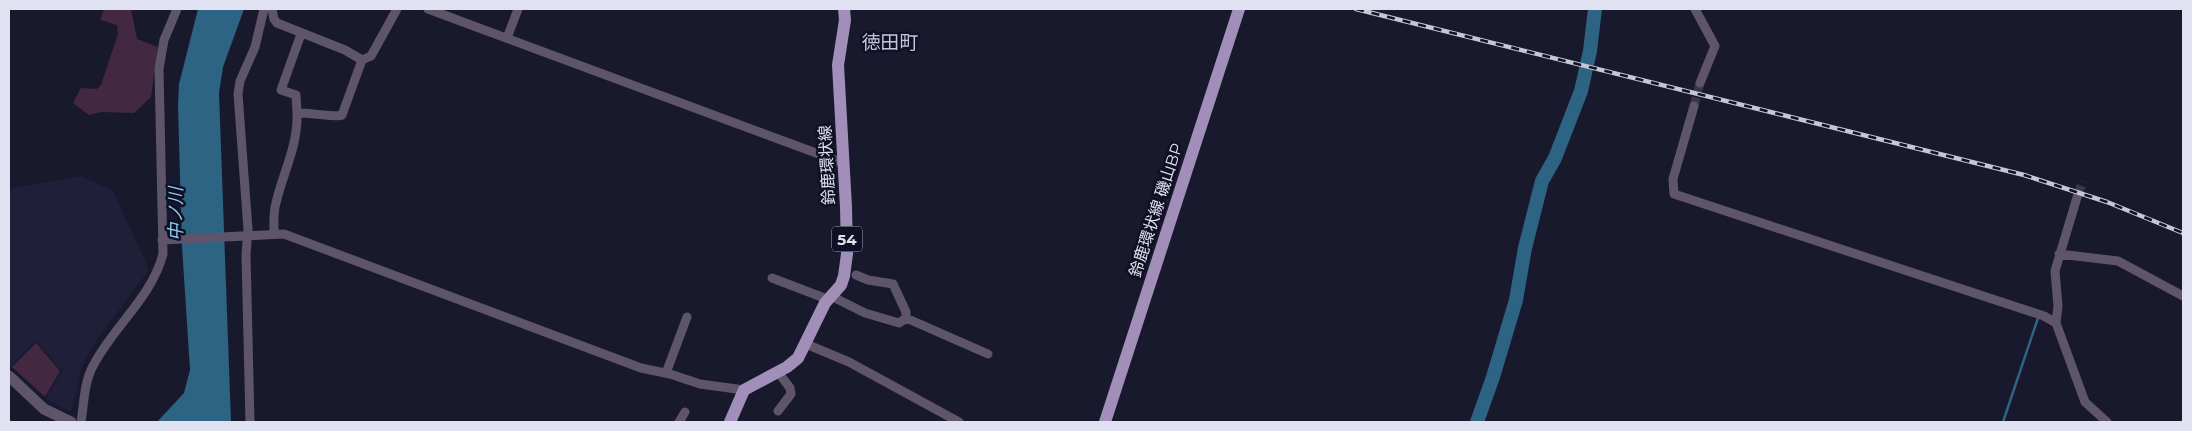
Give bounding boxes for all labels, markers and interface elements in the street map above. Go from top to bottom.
district label: 徳田町 [861,31,919,54]
street label: 鈴鹿環状線 [815,125,839,205]
street label: 鈴鹿環状線 磯山BP [1125,141,1187,279]
water label: 中ノ川 [165,185,187,241]
road number: 54 [832,226,862,252]

